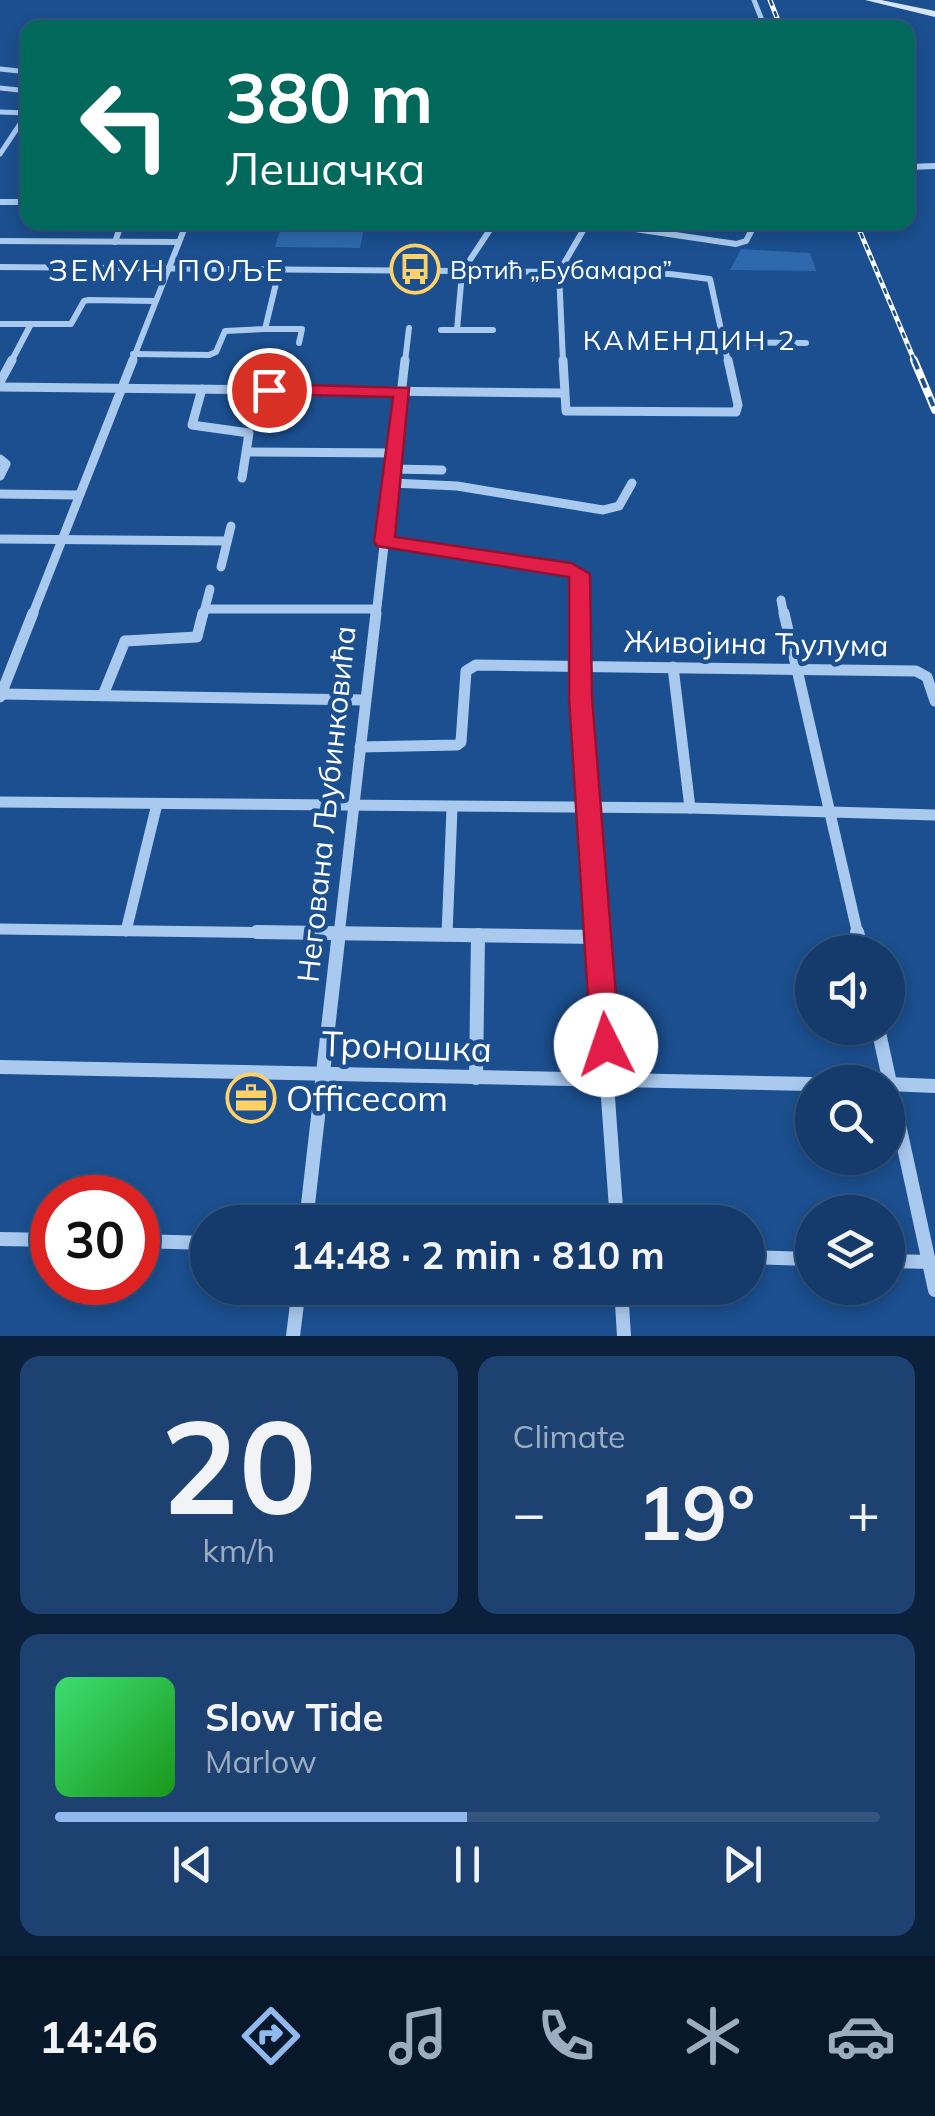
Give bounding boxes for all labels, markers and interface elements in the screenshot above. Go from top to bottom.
text: 380 m [225,53,433,141]
icon: left [60,60,190,190]
text: Лешачка [225,140,425,196]
bus stop icon: Вртић „Бубамара” [389,243,441,295]
district label: ЗЕМУН ПОЉЕ [48,251,286,289]
place label: Вртић „Бубамара” [450,254,672,285]
district label: КАМЕНДИН 2 [583,322,797,357]
pin [227,348,312,433]
icon: arrive [242,363,297,418]
street label: Живојина Ћулума [623,622,889,664]
street label: Негована Љубинковића [288,624,364,984]
map controls [795,935,905,1305]
button: sound [795,935,905,1045]
position arrow [554,993,658,1097]
street label: Троношка [321,1021,493,1071]
button: search [795,1065,905,1175]
office icon: Officecom [225,1072,277,1124]
place label: Officecom [286,1076,448,1120]
speed limit sign: 30 [30,1175,160,1305]
button: layers [795,1195,905,1305]
text: 14:48 · 2 min · 810 m [290,1231,665,1279]
text: 20 [161,1383,317,1547]
text: Climate [513,1416,625,1456]
text: 19° [637,1465,755,1559]
text: − [513,1478,546,1547]
text: + [847,1478,880,1547]
text: km/h [203,1530,275,1570]
text: Slow Tide [205,1693,383,1741]
text: Marlow [205,1741,317,1781]
icon: previous [165,1837,220,1892]
icon: pause [440,1837,495,1892]
icon: next [715,1837,770,1892]
icon: directions [236,2001,306,2071]
icon: music [383,2001,453,2071]
icon: phone [531,2001,601,2071]
icon: climate [678,2001,748,2071]
icon: car [826,2001,896,2071]
text: 14:46 [39,2008,158,2064]

